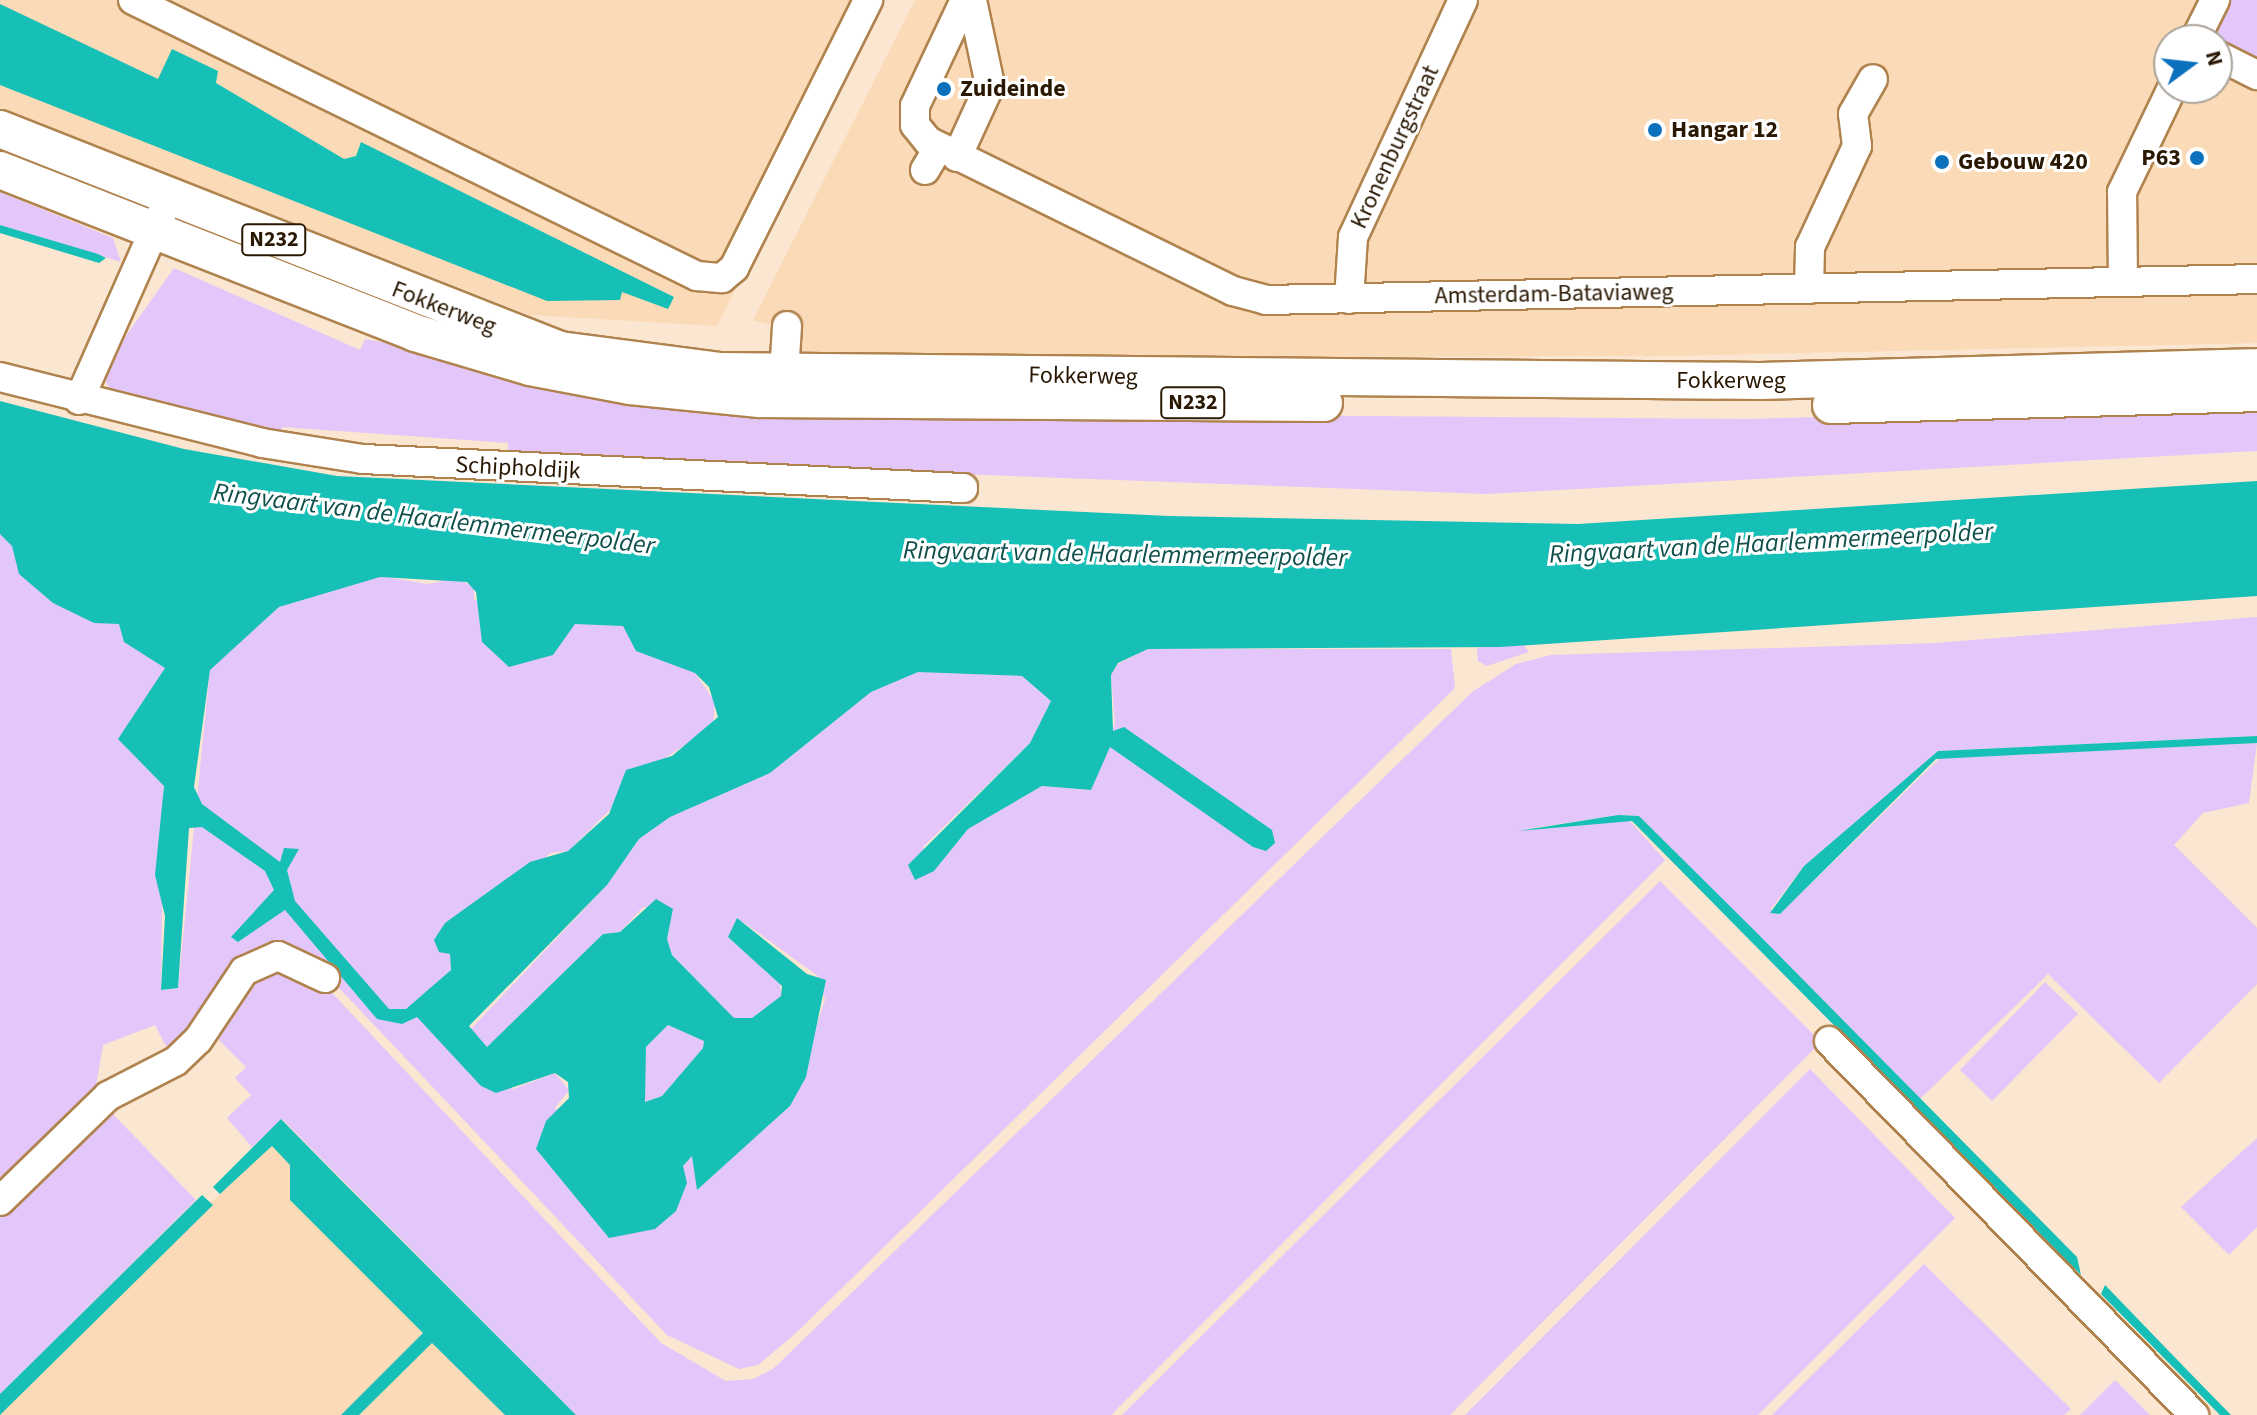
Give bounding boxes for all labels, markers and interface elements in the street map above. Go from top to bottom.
north arrow [2153,24,2233,104]
text: N [2197,47,2232,70]
street label: Kronenburgstraat [1345,61,1445,233]
place label: Zuideinde [960,75,1066,103]
marker: Zuideinde [935,80,953,98]
place label: Hangar 12 [1671,116,1778,144]
marker: Hangar 12 [1646,121,1664,139]
place label: P63 [2141,144,2181,172]
place label: Gebouw 420 [1958,148,2088,176]
marker: P63 [2188,149,2206,167]
marker: Gebouw 420 [1933,153,1951,171]
road number: N232 [240,222,308,258]
street label: Fokkerweg [388,275,500,341]
street label: Amsterdam-Bataviaweg [1434,278,1674,310]
street label: Fokkerweg [1028,361,1138,391]
street label: Fokkerweg [1676,367,1786,395]
road number: N232 [1159,385,1227,421]
street label: Schipholdijk [455,450,581,486]
water label: Ringvaart van de Haarlemmermeerpolder [212,476,656,562]
water label: Ringvaart van de Haarlemmermeerpolder [1548,516,1994,570]
water label: Ringvaart van de Haarlemmermeerpolder [903,535,1347,573]

